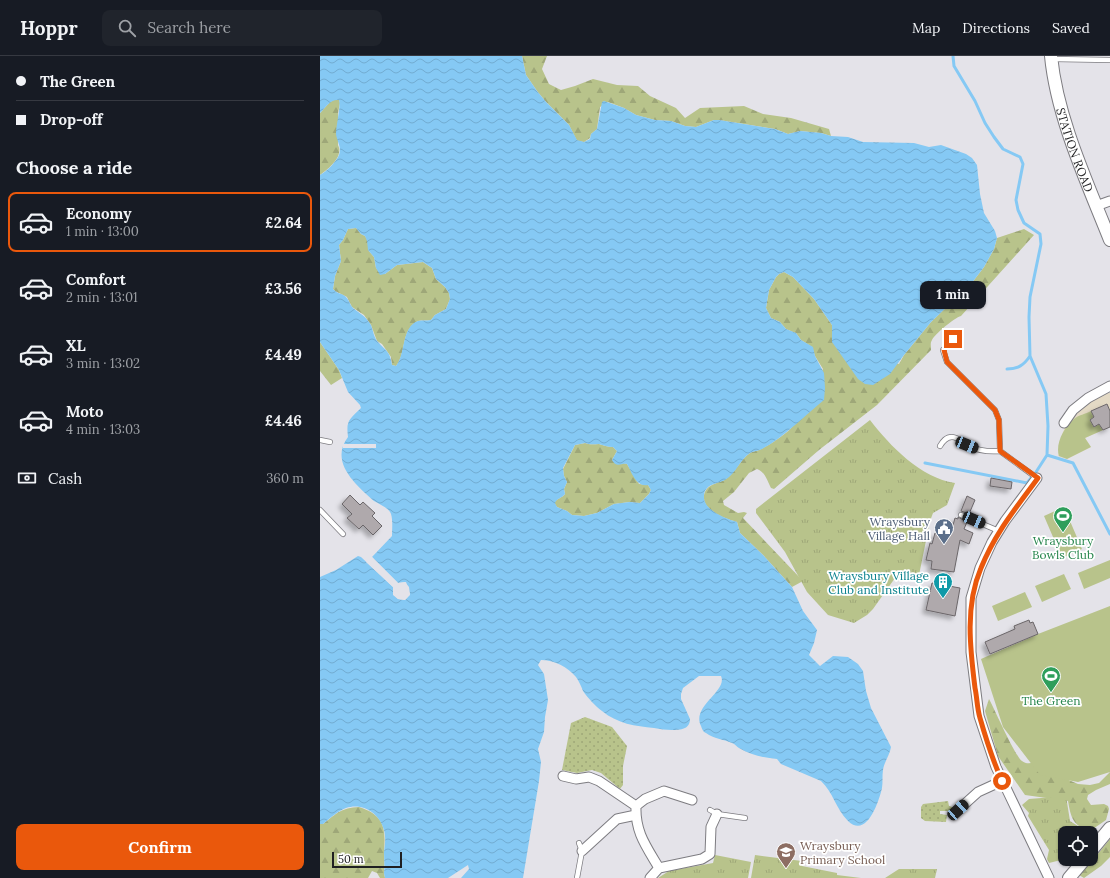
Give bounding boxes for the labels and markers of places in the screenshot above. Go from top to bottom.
sports icon: Wraysbury Bowls Club [1052,505,1074,533]
place label: Wraysbury Village Hall [867,514,931,543]
public building icon: Wraysbury Village Hall [933,517,955,545]
place label: Wraysbury Bowls Club [1032,533,1094,562]
place label: Wraysbury Village Club and Institute [828,568,929,597]
building icon: Wraysbury Village Club and Institute [932,571,954,599]
sports icon: The Green [1040,665,1062,693]
place label: The Green [1021,693,1081,708]
place label: Wraysbury Primary School [800,838,885,867]
school or university icon: Wraysbury Primary School [775,841,797,869]

